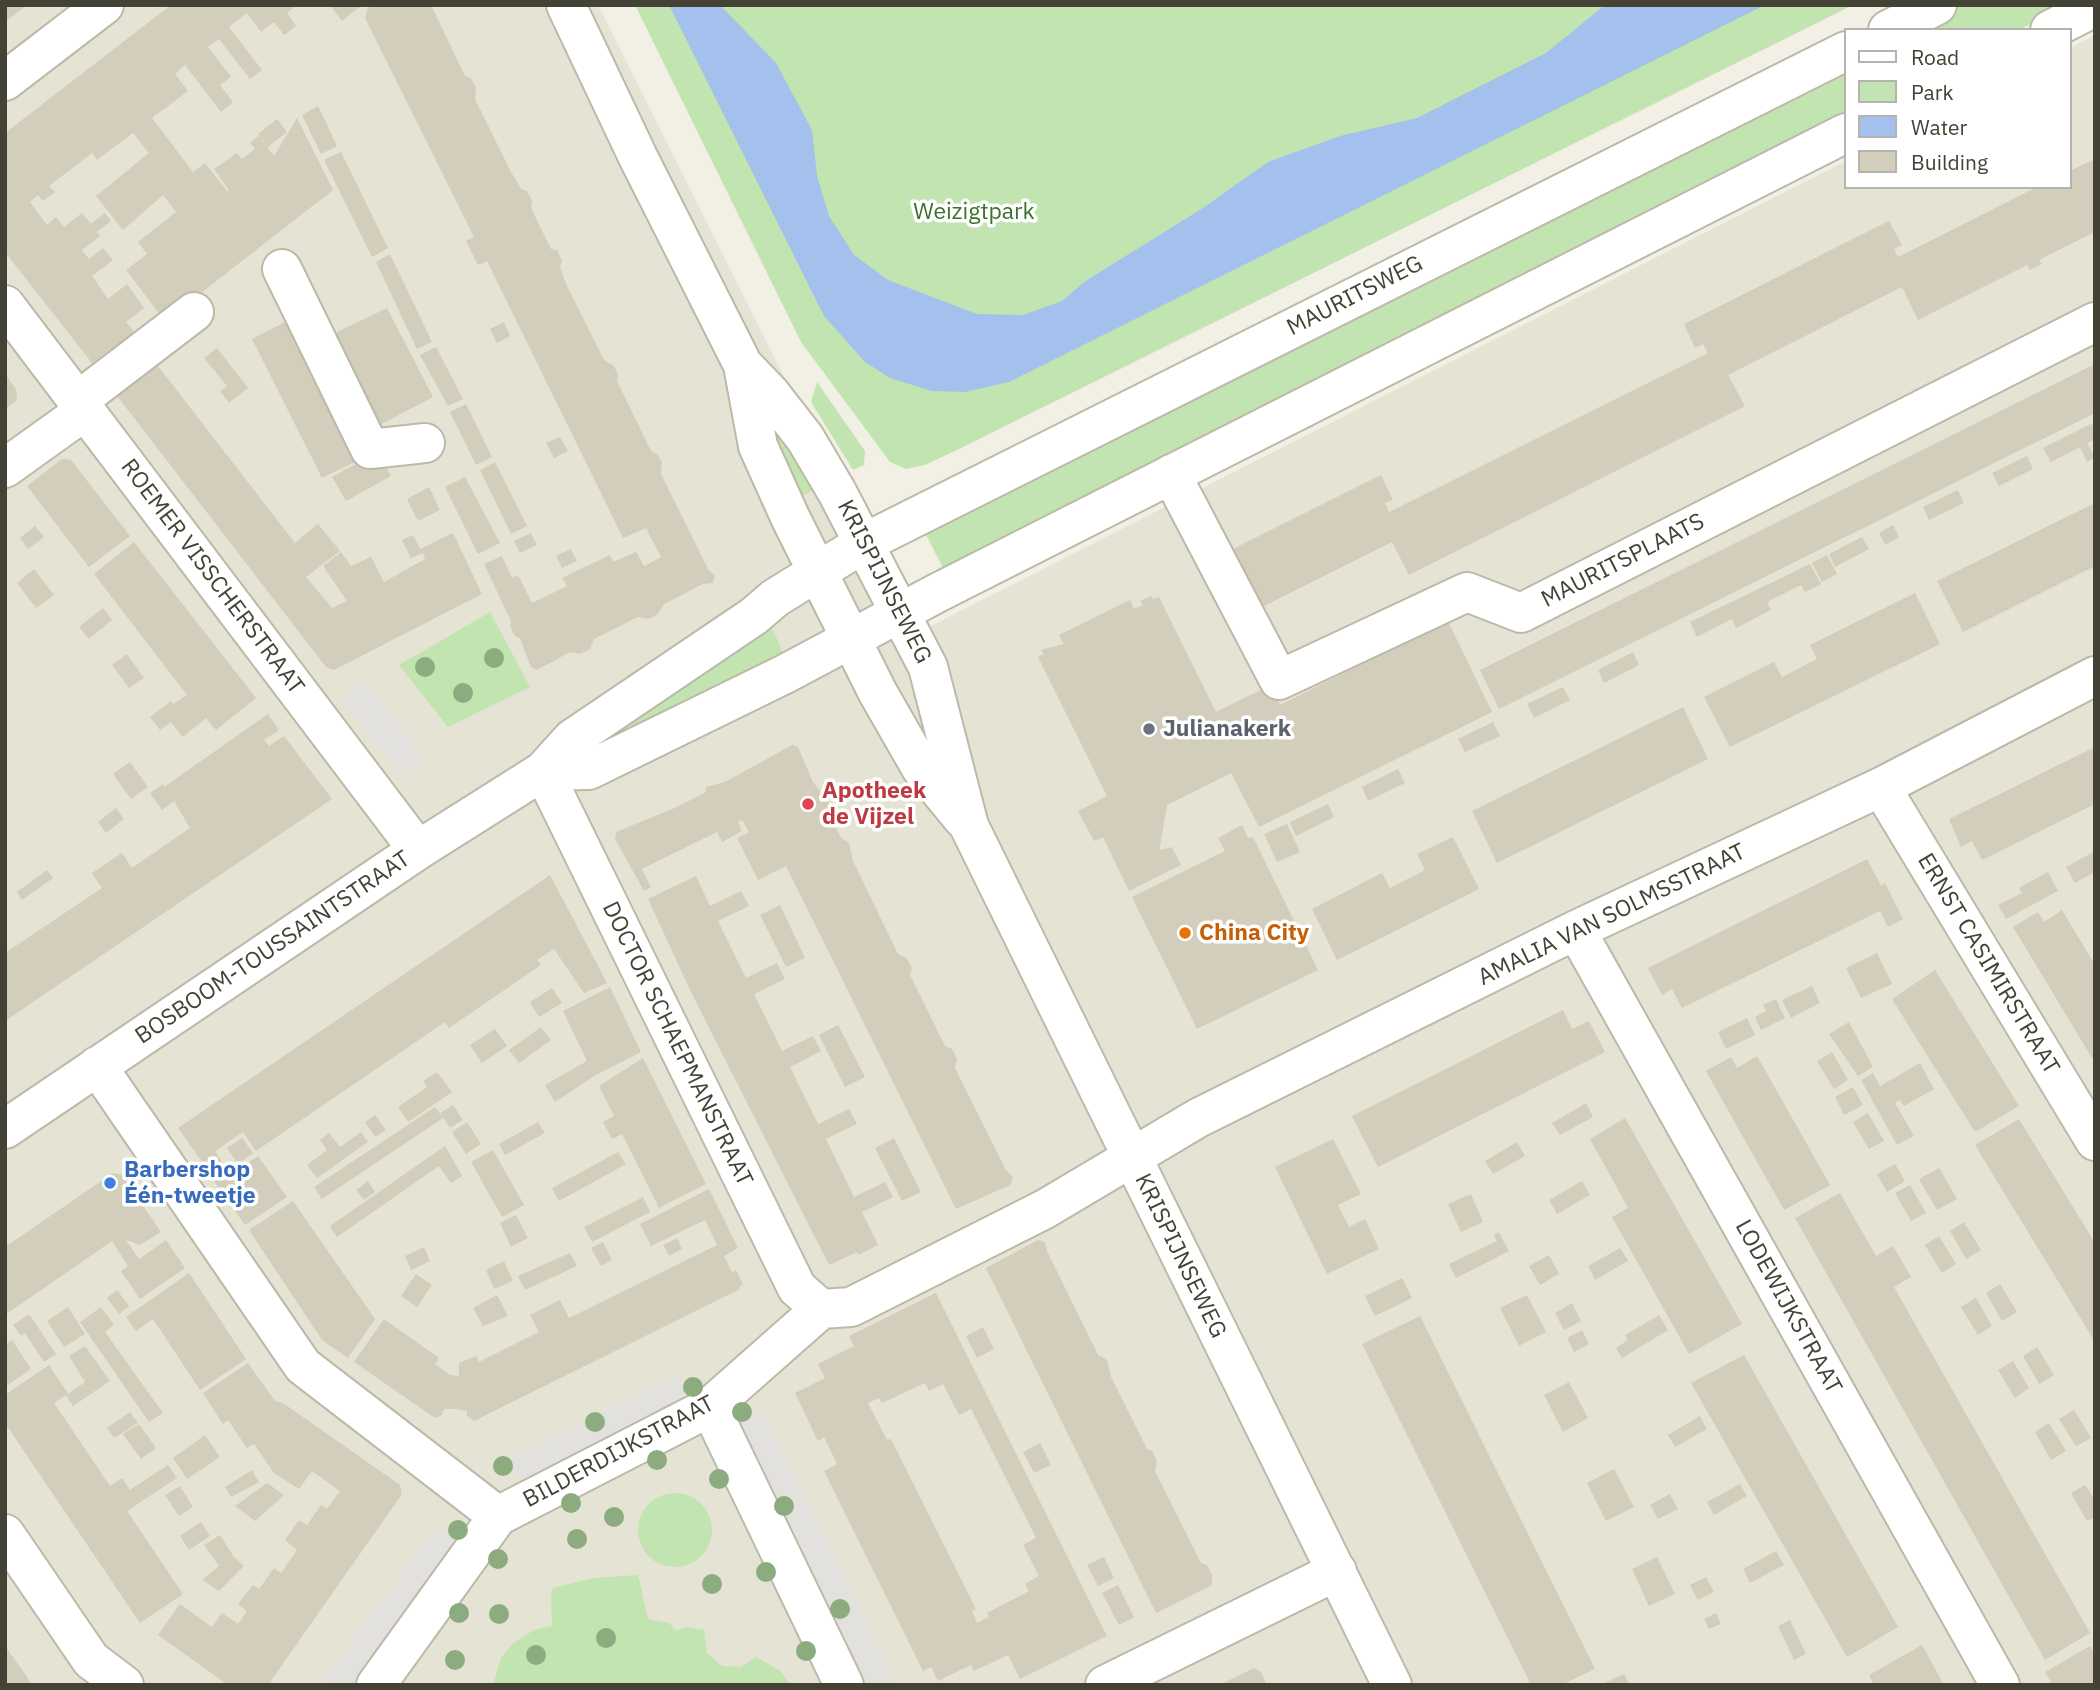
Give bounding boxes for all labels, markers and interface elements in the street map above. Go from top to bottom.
legend [1844,28,2072,189]
text: Road [1911,43,1959,71]
text: Park [1911,78,1954,106]
text: Water [1911,113,1967,141]
text: Building [1911,148,1988,176]
park label: Weizigtpark [913,198,1035,226]
street label: MAURITSWEG [1282,250,1428,342]
street label: ROEMER VISSCHERSTRAAT [115,454,309,700]
street label: KRISPIJNSEWEG [831,496,937,668]
street label: MAURITSPLAATS [1537,508,1709,614]
place label: Julianakerk [1163,715,1291,743]
marker: Julianakerk [1141,721,1157,737]
place label: Apotheek de Vijzel [822,777,926,831]
marker: Apotheek de Vijzel [800,796,816,812]
street label: AMALIA VAN SOLMSSTRAAT [1474,838,1750,992]
street label: BOSBOOM-TOUSSAINTSTRAAT [130,846,416,1050]
street label: ERNST CASIMIRSTRAAT [1911,849,2065,1079]
street label: DOCTOR SCHAEPMANSTRAAT [596,897,758,1191]
place label: China City [1199,919,1309,947]
marker: China City [1177,925,1193,941]
place label: Barbershop Één-tweetje [124,1156,256,1210]
street label: KRISPIJNSEWEG [1128,1169,1232,1343]
marker: Barbershop Één-tweetje [102,1175,118,1191]
street label: LODEWIJKSTRAAT [1729,1215,1847,1399]
street label: BILDERDIJKSTRAAT [519,1390,719,1514]

